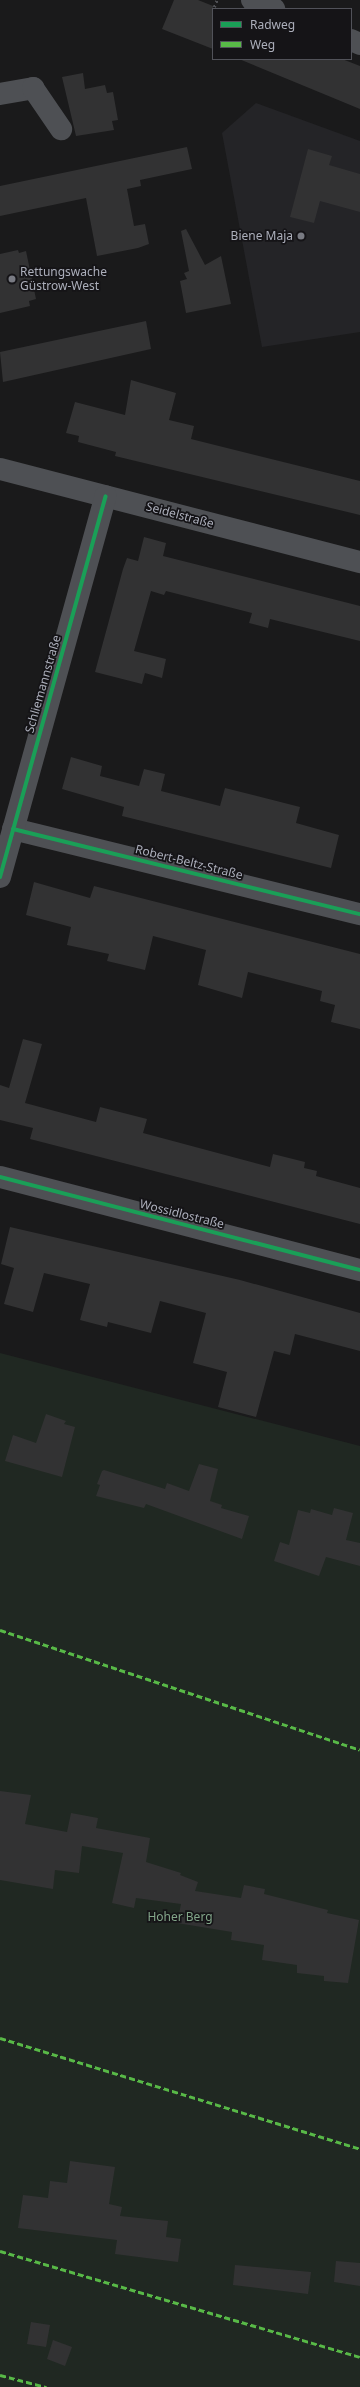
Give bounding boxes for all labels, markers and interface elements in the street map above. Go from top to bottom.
legend [212,8,352,60]
text: Radweg [250,16,295,33]
text: Weg [250,36,275,53]
place label: Biene Maja [231,229,293,243]
marker: Biene Maja [296,231,306,241]
place label: Rettungswache Güstrow-West [20,265,107,293]
marker: Rettungswache Güstrow-West [7,274,17,284]
street label: Seidelstraße [145,499,215,531]
street label: Schliemannstraße [22,633,64,735]
street label: Robert-Beltz-Straße [134,842,244,882]
street label: Wossidlostraße [138,1197,226,1231]
park label: Hoher Berg [147,1910,213,1924]

